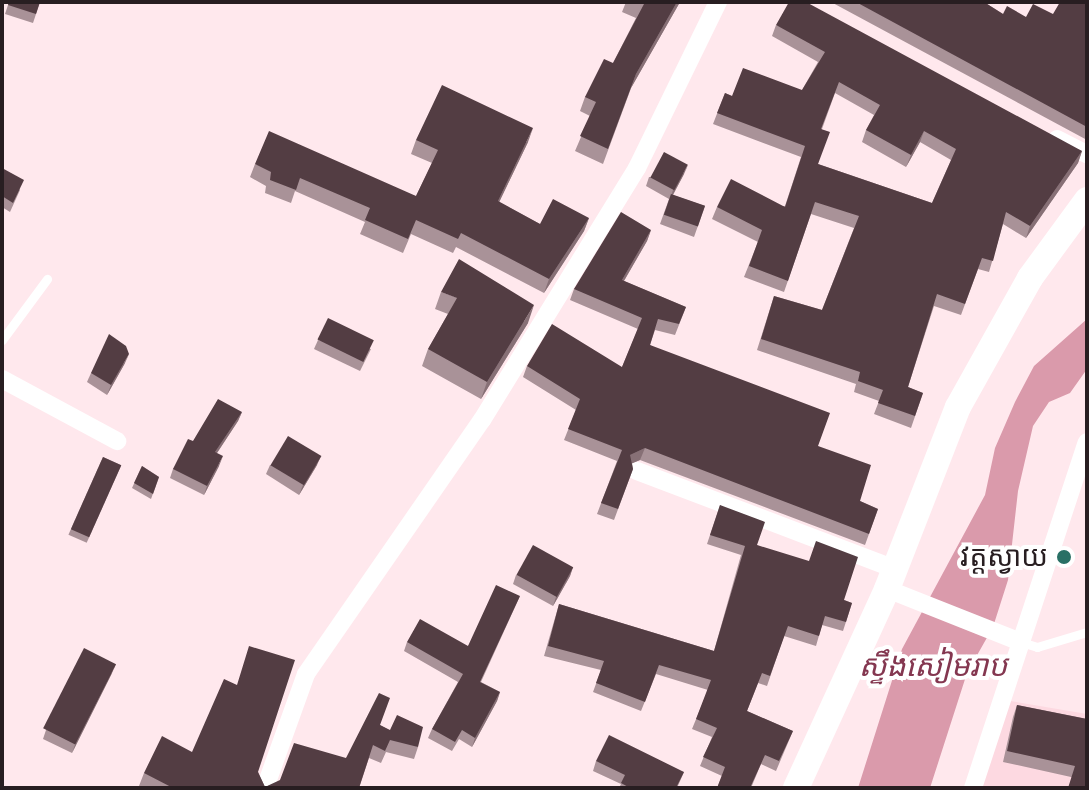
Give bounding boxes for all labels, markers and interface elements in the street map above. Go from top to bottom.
place label: វត្តស្វាយ [960,540,1048,574]
marker: វត្តស្វាយ [1055,548,1073,566]
water label: ស្ទឹងសៀមរាប [859,648,1007,684]

